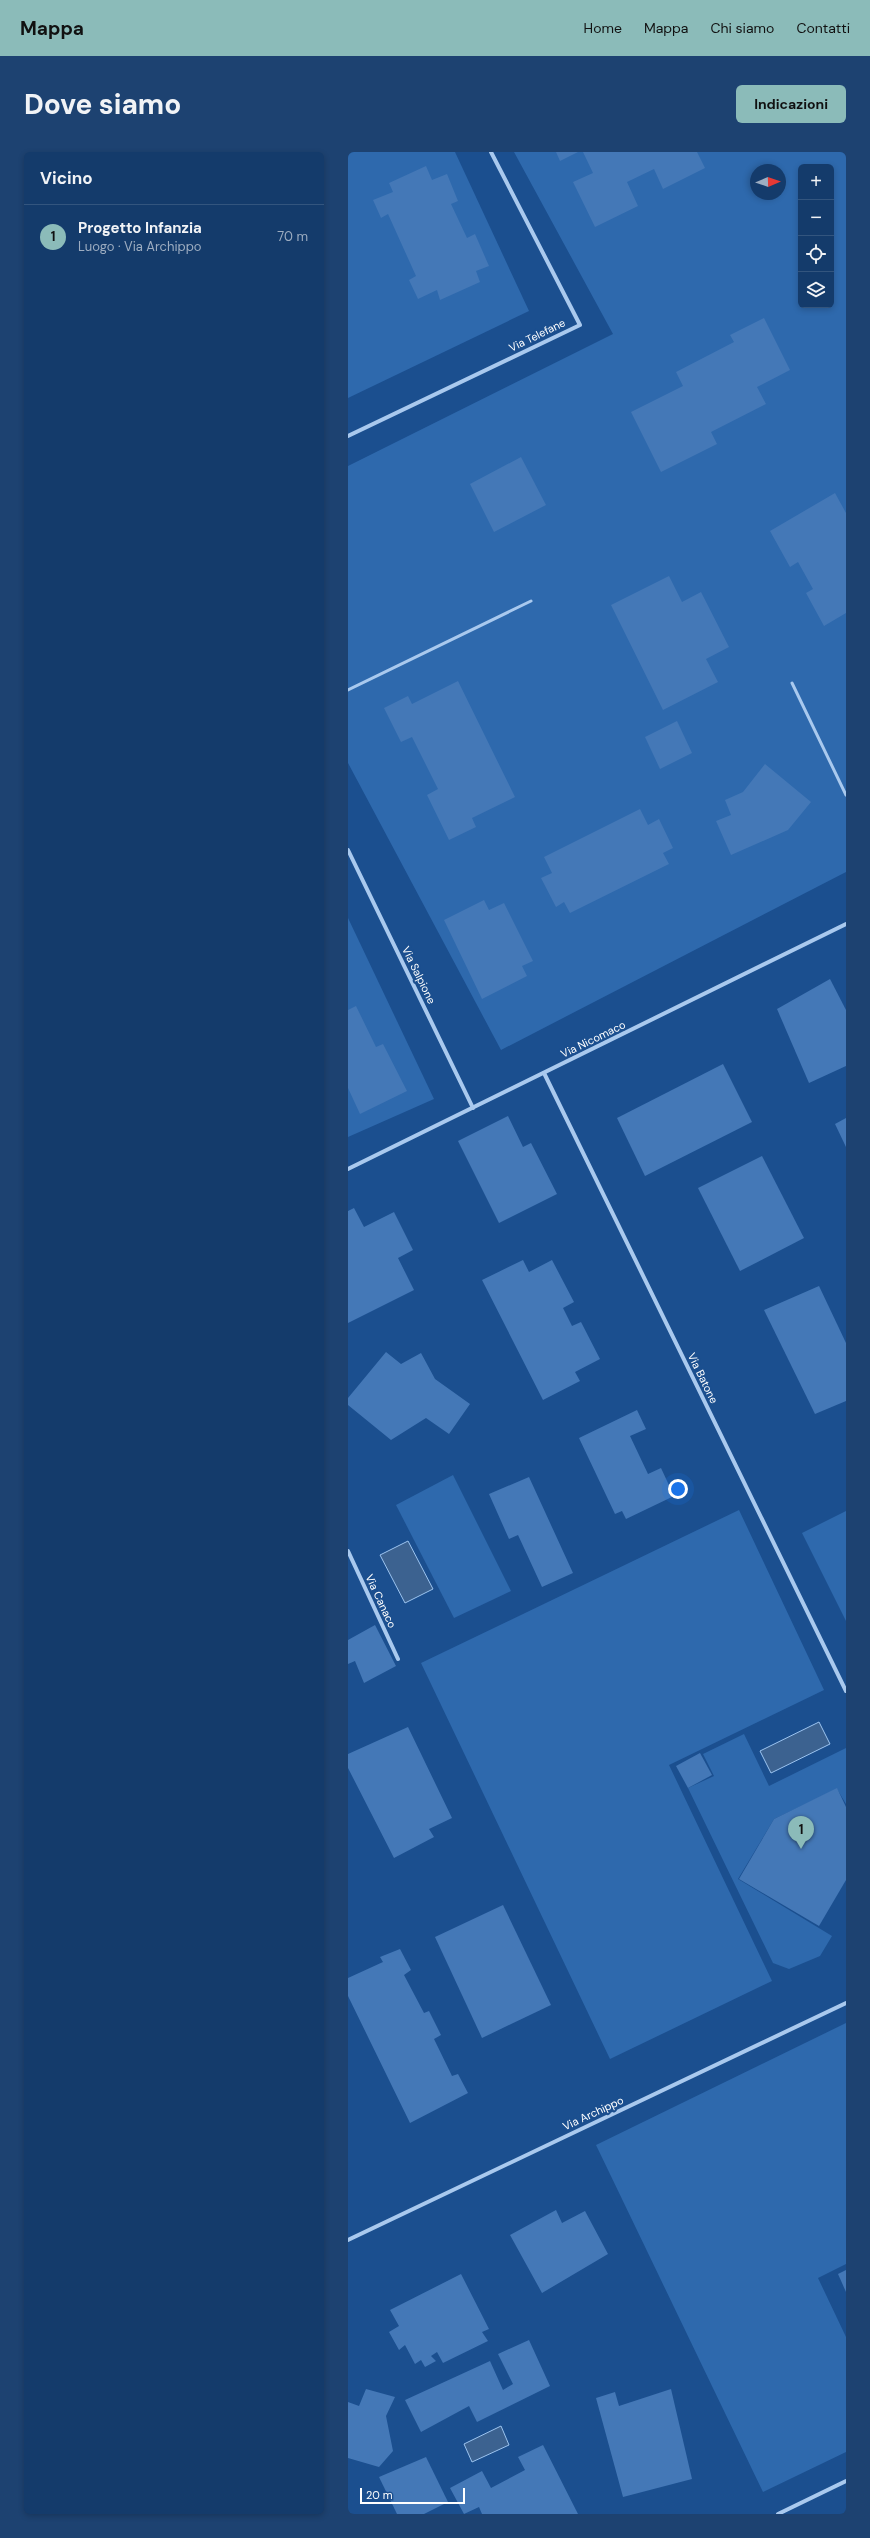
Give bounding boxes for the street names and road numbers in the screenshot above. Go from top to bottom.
street label: Via Telefane [506,315,568,355]
street label: Via Salpione [399,944,439,1006]
street label: Via Nicomaco [558,1017,628,1061]
street label: Via Batone [685,1350,721,1406]
street label: Via Canaco [362,1572,400,1630]
street label: Via Archippo [560,2093,626,2133]

